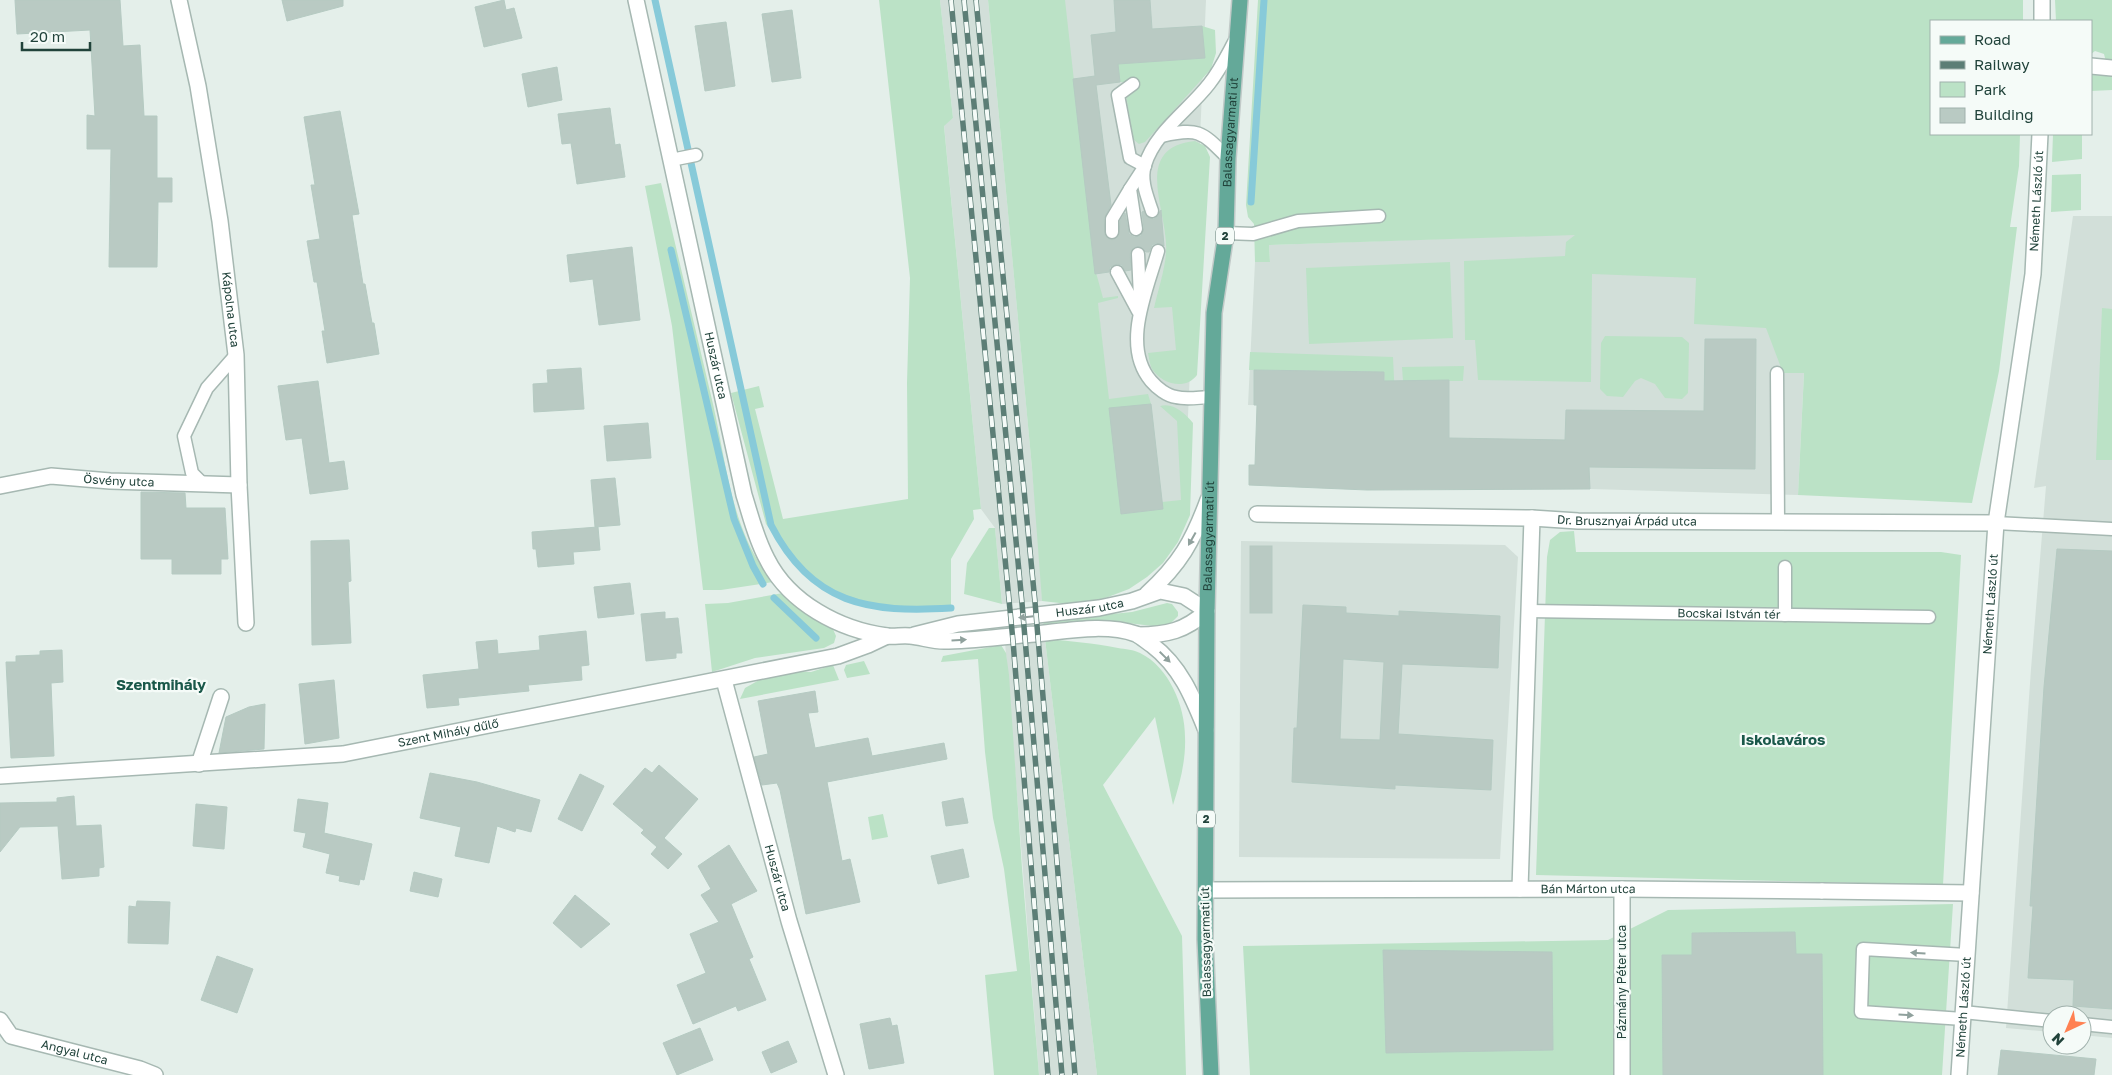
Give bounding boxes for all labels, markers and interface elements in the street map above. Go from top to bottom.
scale bar [22,20,90,52]
legend [1930,20,2092,135]
text: 20 m [30,27,65,45]
text: Road [1974,30,2011,48]
text: Railway [1974,55,2030,73]
street label: Balassagyarmati út [1219,76,1241,188]
text: Park [1974,80,2007,98]
text: Building [1974,105,2034,123]
street label: Németh László út [2026,150,2046,252]
road number: 2 [1216,228,1234,245]
street label: Kápolna utca [219,271,243,348]
street label: Huszár utca [702,330,731,400]
street label: Ösvény utca [83,471,155,489]
street label: Balassagyarmati út [1199,480,1217,592]
street label: Dr. Brusznyai Árpád utca [1556,512,1697,529]
one-way arrow [1188,532,1197,545]
street label: Németh László út [1979,553,2001,655]
street label: Huszár utca [1055,595,1125,620]
street label: Bocskai István tér [1677,605,1781,622]
one-way arrow [1018,613,1034,621]
one-way arrow [951,636,967,644]
one-way arrow [1159,651,1171,663]
district label: Szentmihály [116,675,206,693]
street label: Szent Mihály dűlő [396,715,500,750]
district label: Iskolaváros [1741,730,1825,748]
road number: 2 [1197,811,1215,828]
street label: Huszár utca [762,843,794,913]
street label: Bán Márton utca [1540,881,1636,896]
street label: Balassagyarmati út [1197,886,1214,997]
street label: Pázmány Péter utca [1614,925,1629,1039]
one-way arrow [1910,948,1926,956]
street label: Németh László út [1952,956,1974,1058]
north arrow [2042,1005,2092,1055]
one-way arrow [1899,1011,1915,1019]
text: N [2048,1030,2067,1050]
street label: Angyal utca [40,1036,110,1067]

